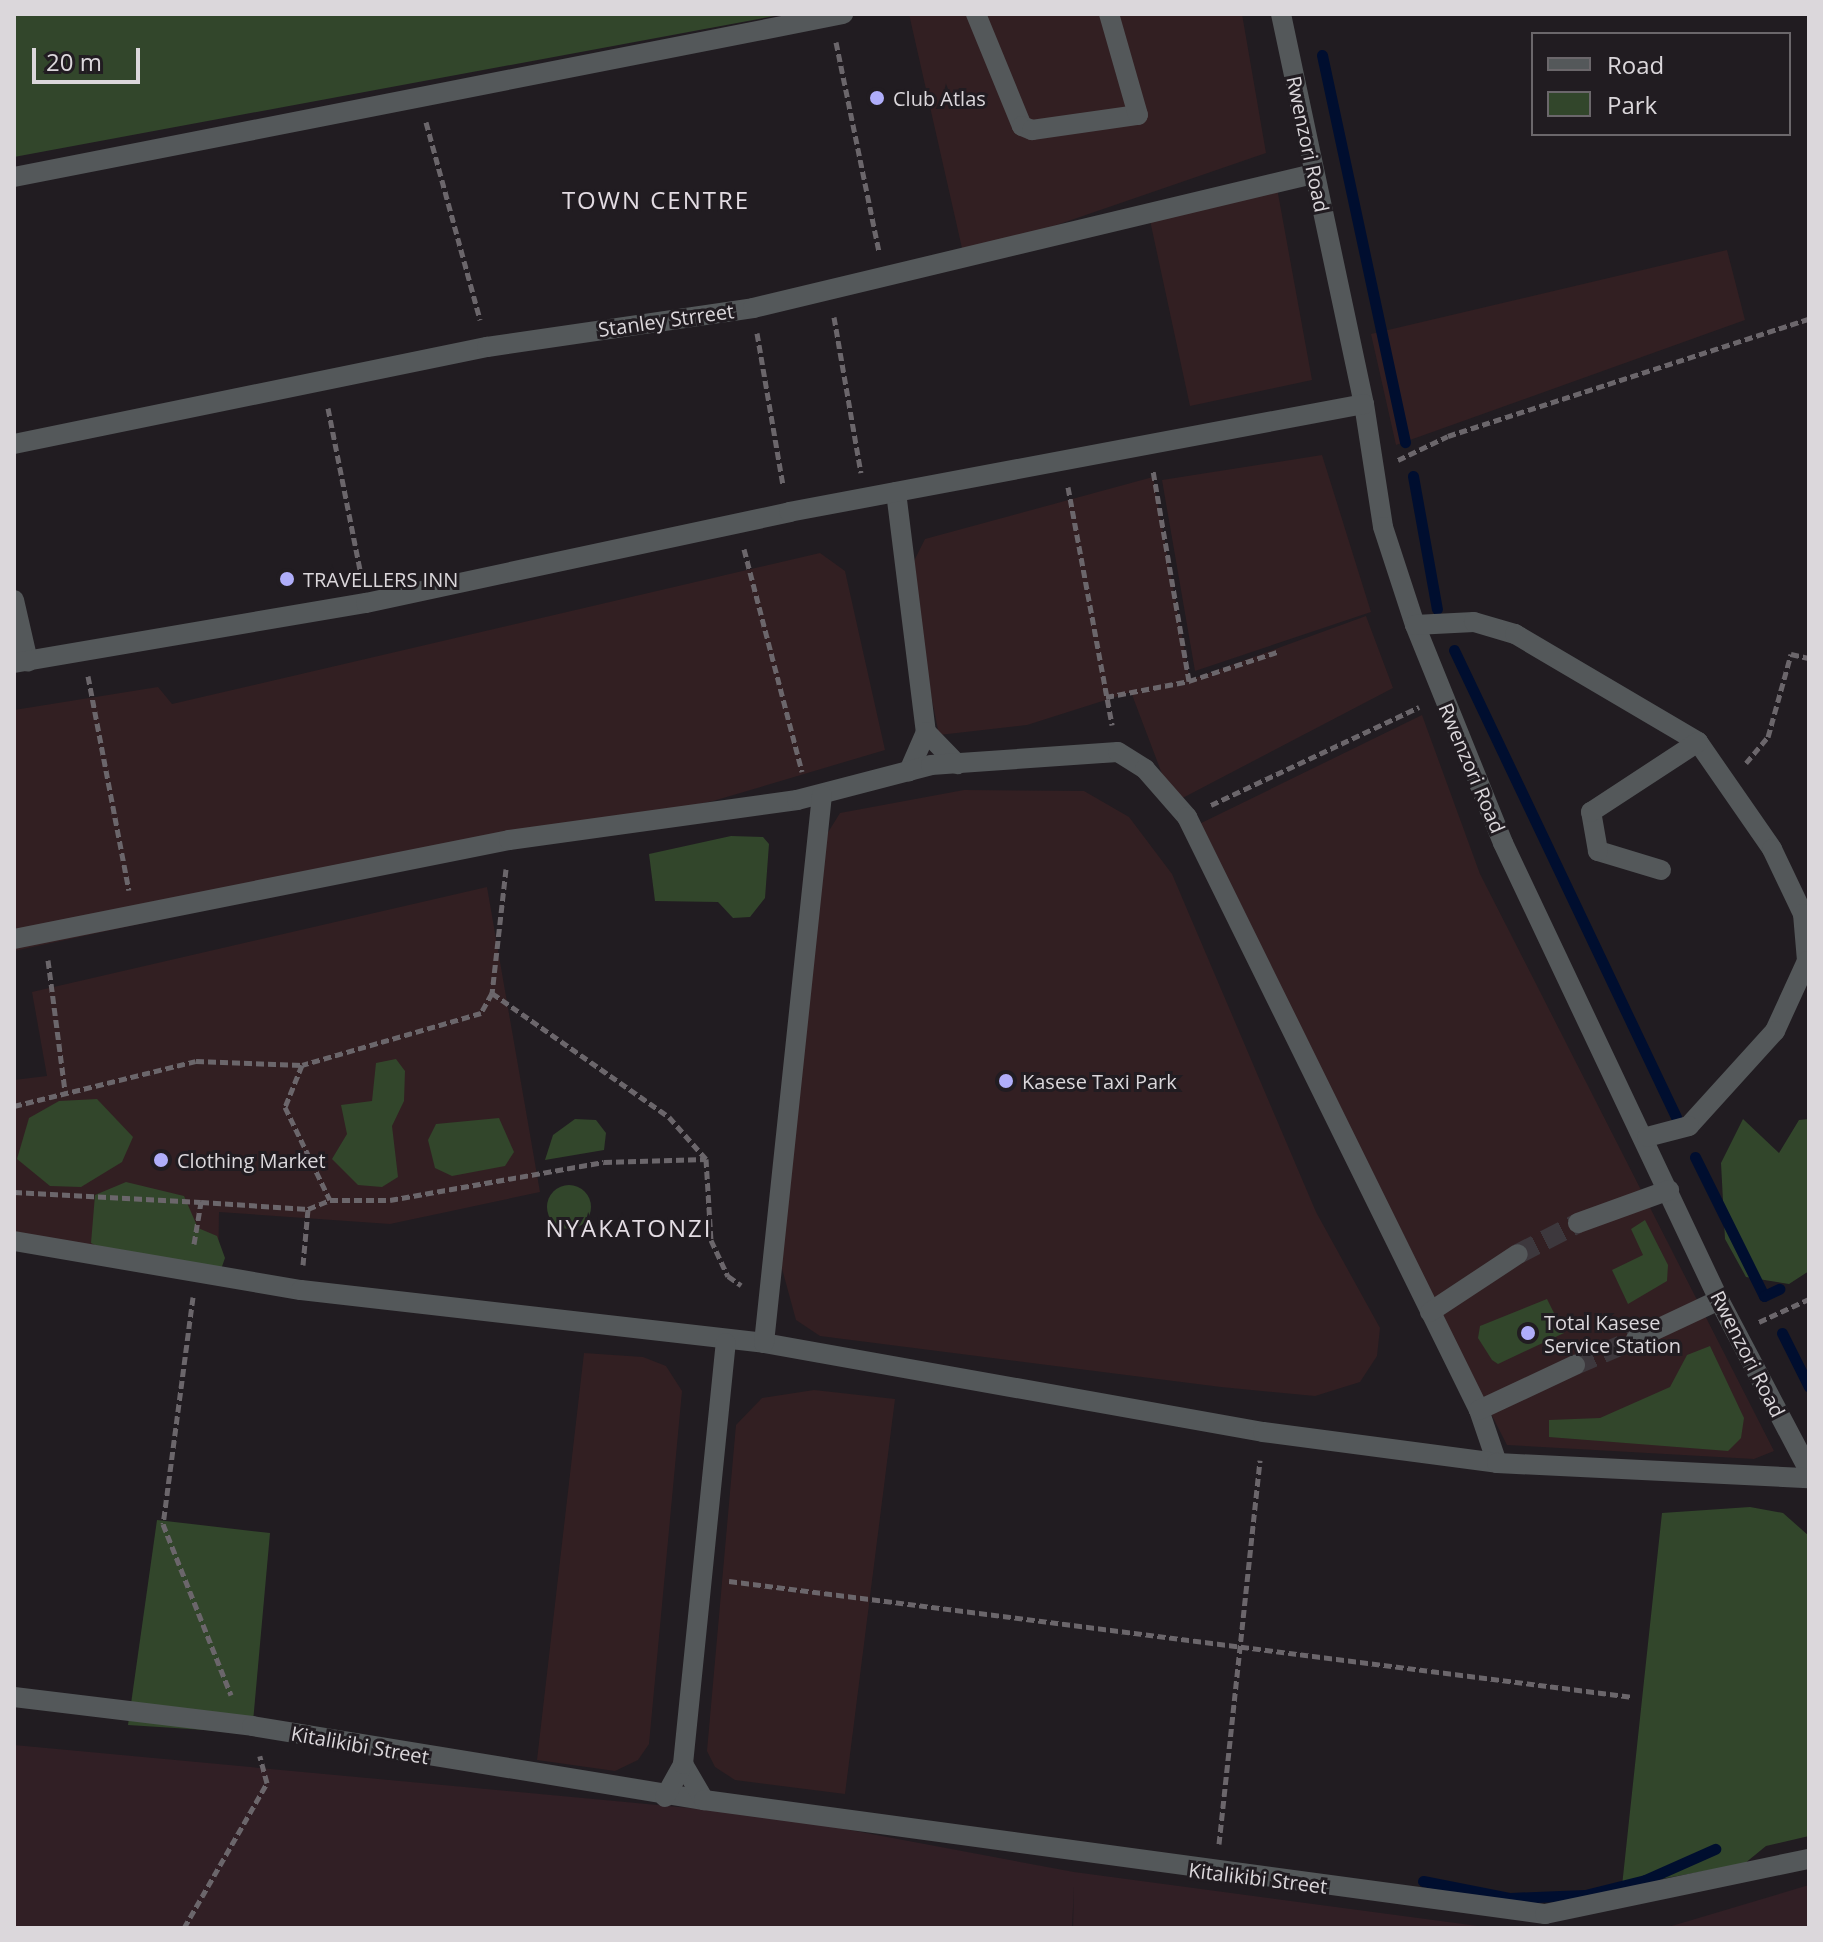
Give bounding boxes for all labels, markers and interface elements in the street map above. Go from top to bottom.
scale bar [36,32,144,82]
legend [1531,32,1791,136]
text: 20 m [46,45,102,78]
text: Road [1607,48,1664,81]
street label: Rwenzori Road [1282,74,1334,214]
place label: Club Atlas [893,86,986,110]
text: Park [1607,88,1657,121]
marker: Club Atlas [868,89,886,107]
district label: TOWN CENTRE [562,186,750,214]
street label: Stanley Strreet [596,299,736,341]
place label: TRAVELLERS INN [303,567,458,591]
marker: TRAVELLERS INN [278,570,296,588]
street label: Rwenzori Road [1434,699,1510,837]
place label: Kasese Taxi Park [1022,1069,1177,1093]
marker: Kasese Taxi Park [997,1072,1015,1090]
place label: Clothing Market [177,1148,326,1172]
marker: Clothing Market [152,1151,170,1169]
district label: NYAKATONZI [546,1214,712,1242]
street label: Rwenzori Road [1706,1287,1790,1421]
place label: Total Kasese Service Station [1544,1310,1681,1357]
marker: Total Kasese Service Station [1519,1324,1537,1342]
street label: Kitalikibi Street [289,1721,431,1769]
street label: Kitalikibi Street [1187,1858,1329,1898]

